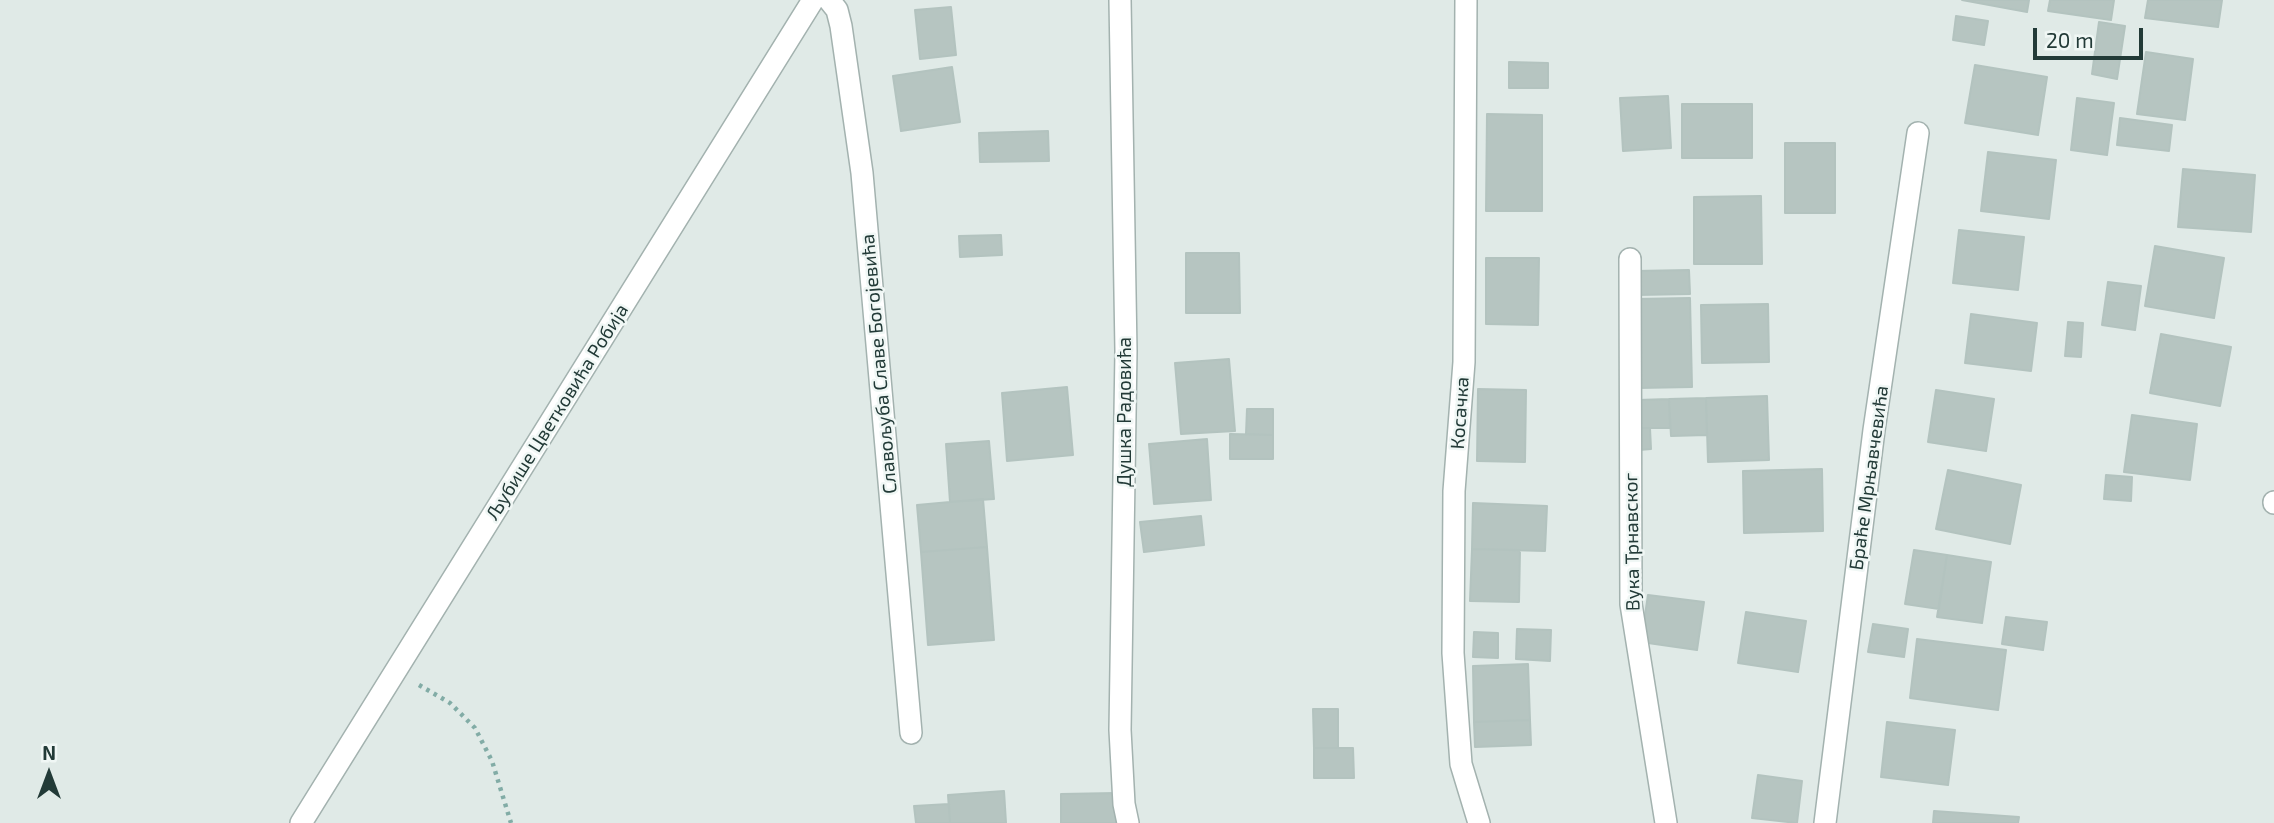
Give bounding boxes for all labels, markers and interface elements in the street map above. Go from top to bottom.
scale bar [2036,14,2146,58]
text: 20 m [2046,27,2094,52]
street label: Славољуба Славе Богојевића [856,233,902,495]
street label: Љубише Цветковића Робија [481,300,633,524]
street label: Душка Радовића [1114,337,1136,487]
street label: Косачка [1446,376,1474,450]
street label: Браће Мрњавчевића [1845,384,1893,572]
street label: Вука Трнавског [1619,473,1645,611]
north arrow [14,739,84,809]
text: N [42,741,56,764]

